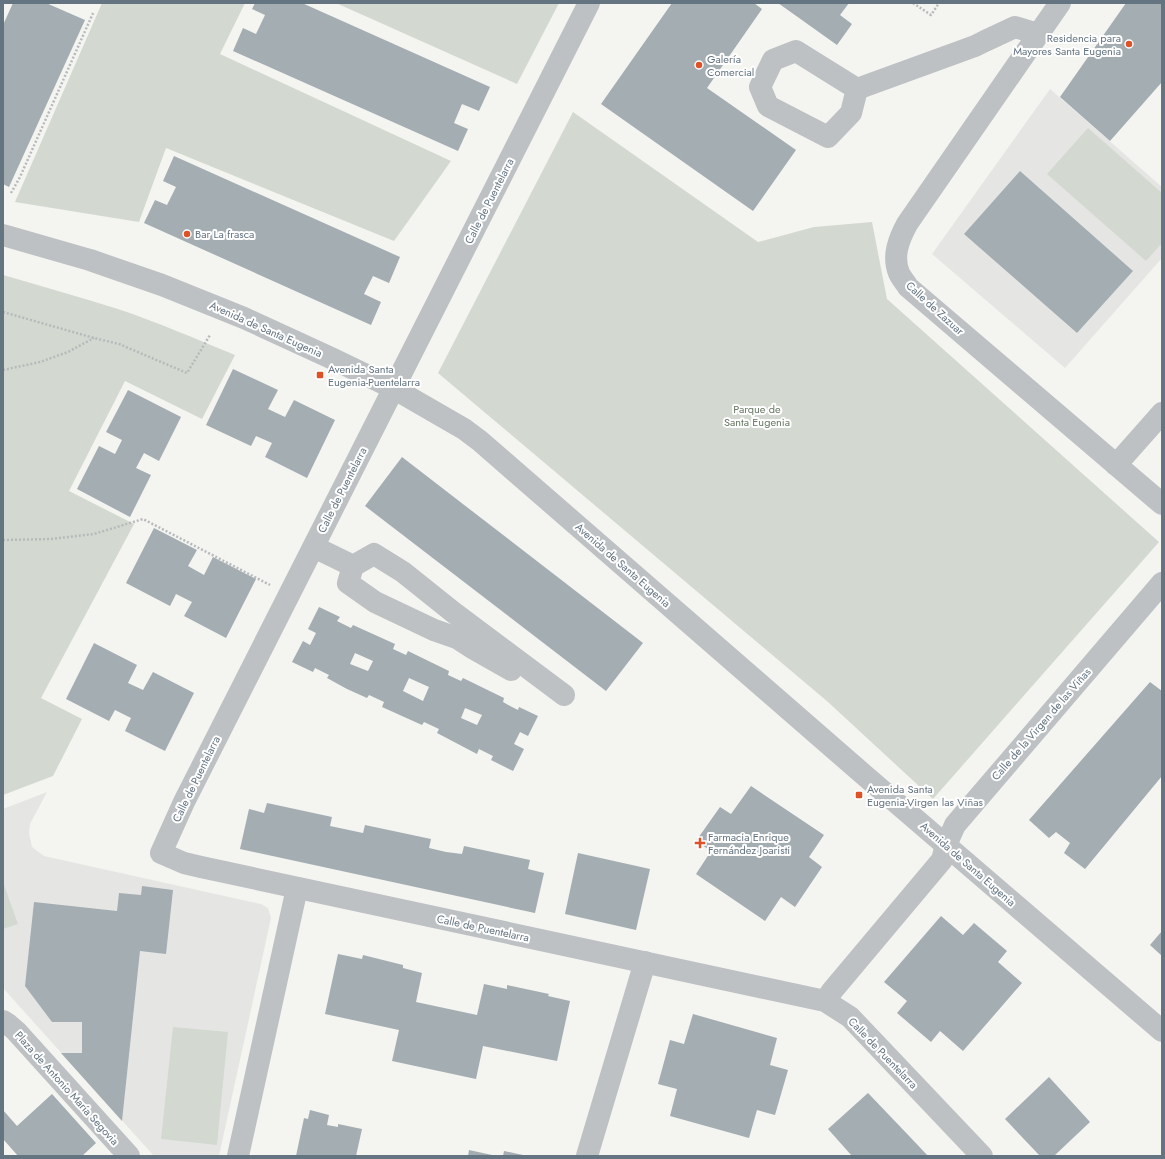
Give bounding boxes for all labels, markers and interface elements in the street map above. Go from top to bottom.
place label: Residencia para Mayores Santa Eugenia [1013,30,1121,59]
marker: Residencia para Mayores Santa Eugenia [1124,39,1134,49]
place label: Galería Comercial [707,51,754,80]
marker: Galería Comercial [694,60,704,70]
street label: Calle de Puentelarra [461,155,517,247]
place label: Bar La frasca [195,226,254,242]
marker: Bar La frasca [182,229,192,239]
street label: Calle de Zazuar [902,278,968,339]
street label: Avenida de Santa Eugenia [207,297,325,361]
place label: Avenida Santa Eugenia-Puentelarra [328,361,420,390]
marker: Avenida Santa Eugenia-Puentelarra [315,370,325,380]
park label: Parque de Santa Eugenia [724,401,790,430]
street label: Calle de Puentelarra [314,444,370,536]
street label: Avenida de Santa Eugenia [572,519,674,611]
street label: Calle de la Virgen de las Viñas [988,664,1095,784]
street label: Calle de Puentelarra [168,733,224,825]
place label: Avenida Santa Eugenia-Virgen las Viñas [867,781,983,810]
marker: Avenida Santa Eugenia-Virgen las Viñas [854,790,864,800]
street label: Avenida de Santa Eugenia [917,818,1019,910]
place label: Farmacia Enrique Fernández Joaristi [708,829,790,858]
marker: Farmacia Enrique Fernández Joaristi [695,838,705,848]
street label: Calle de Puentelarra [435,910,531,946]
street label: Calle de Puentelarra [845,1014,921,1092]
street label: Plaza de Antonio María Segovia [11,1027,123,1149]

